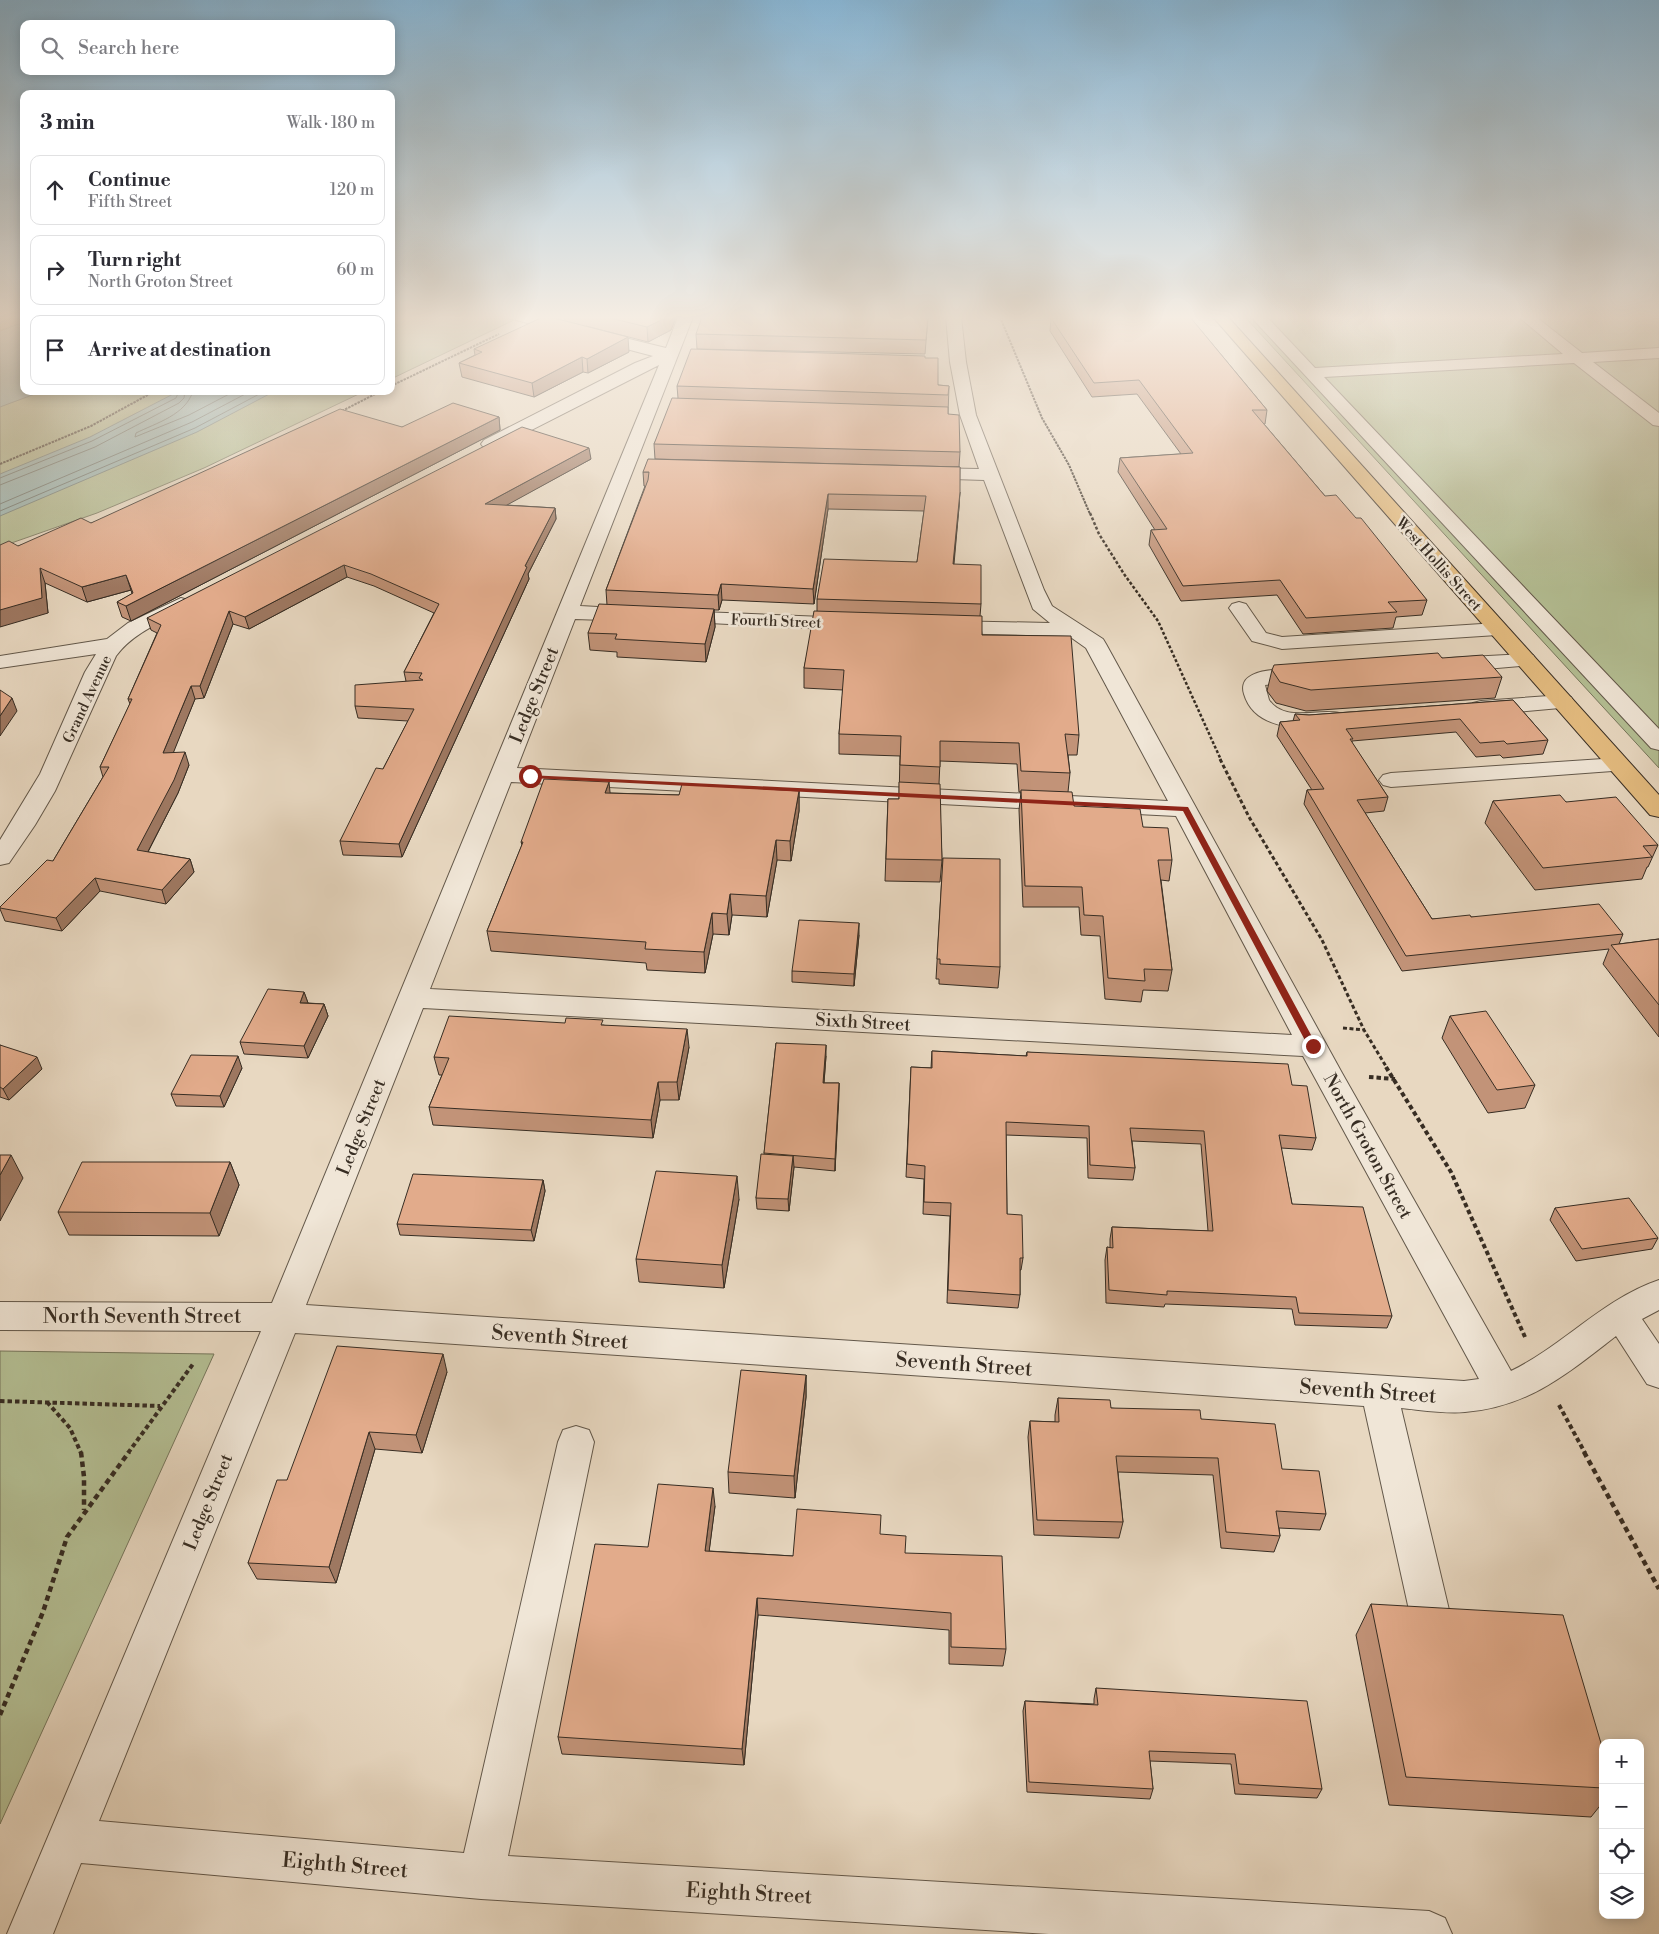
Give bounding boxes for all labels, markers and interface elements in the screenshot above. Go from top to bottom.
search box [20,20,395,75]
icon: search [38,34,66,62]
text: Search here [78,36,179,60]
text: 3 min [40,110,95,136]
text: Walk · 180 m [287,113,375,133]
text: Continue [88,168,171,192]
icon: ahead [41,176,69,204]
text: 120 m [330,180,374,200]
text: Fifth Street [88,192,172,212]
text: Turn right [88,248,181,272]
icon: right [41,256,69,284]
text: 60 m [336,260,374,280]
text: North Groton Street [88,272,233,292]
icon: arrive [41,336,69,364]
text: Arrive at destination [88,338,271,362]
street label: West Hollis Street [1391,513,1486,616]
street label: Fourth Street [730,610,822,633]
street label: Ledge Street [505,643,564,747]
street label: Grand Avenue [59,652,116,746]
route start [519,765,542,788]
street label: Sixth Street [815,1009,912,1037]
route end [1302,1035,1325,1058]
street label: North Groton Street [1318,1069,1417,1224]
street label: Ledge Street [332,1075,391,1179]
street label: North Seventh Street [43,1304,242,1330]
street label: Seventh Street [490,1320,630,1356]
street label: Seventh Street [894,1347,1034,1383]
street label: Seventh Street [1298,1374,1438,1410]
street label: Ledge Street [179,1450,238,1554]
map controls [1599,1739,1644,1919]
button: + [1599,1739,1644,1784]
button: − [1599,1784,1644,1829]
button: locate [1599,1829,1644,1874]
street label: Eighth Street [281,1848,410,1885]
button: layers [1599,1874,1644,1919]
street label: Eighth Street [685,1878,813,1910]

